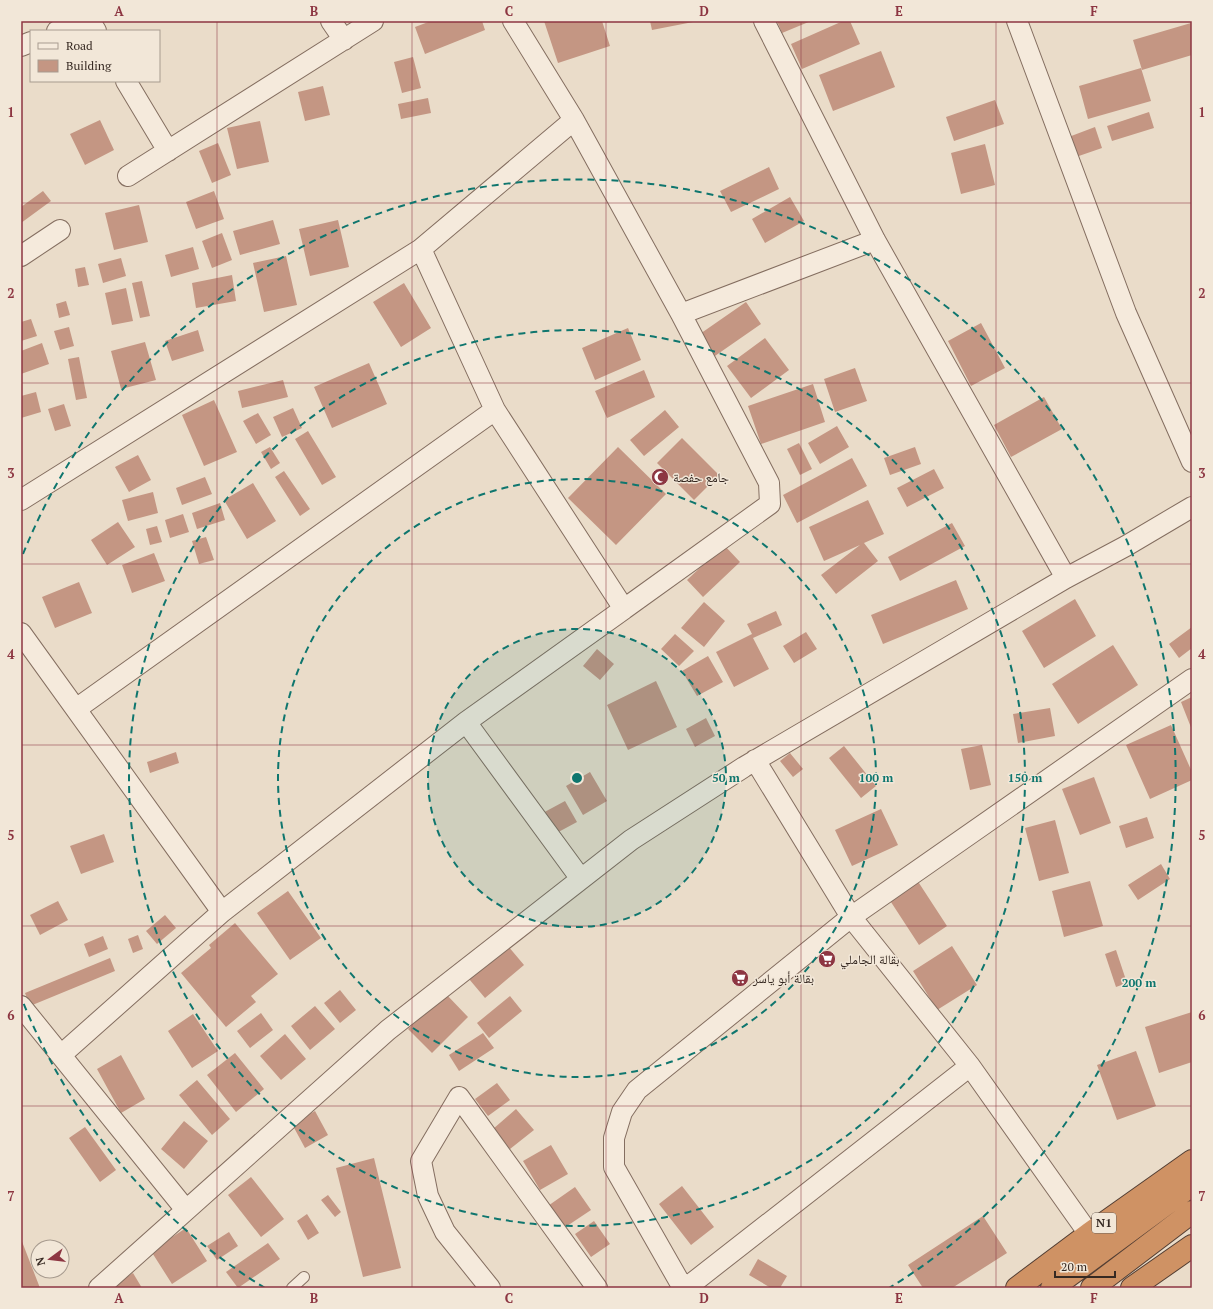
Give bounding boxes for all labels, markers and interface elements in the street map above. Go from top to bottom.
text: A [114,2,124,20]
text: B [310,2,318,20]
text: C [505,2,513,20]
text: D [699,2,709,20]
text: E [895,2,903,20]
text: F [1090,2,1098,20]
legend [30,30,160,82]
text: Road [66,38,93,53]
text: Building [66,58,112,73]
text: 1 [7,103,15,121]
text: 1 [1198,103,1206,121]
text: 2 [7,284,15,302]
text: 2 [1198,284,1206,302]
text: 3 [7,464,15,482]
text: 3 [1198,464,1206,482]
mosque icon: جامع حفصة [650,467,670,487]
place label: جامع حفصة [673,468,729,487]
text: 4 [7,645,15,663]
text: 4 [1198,645,1206,663]
text: 50 m [712,770,740,785]
text: 100 m [859,770,893,785]
text: 150 m [1008,770,1042,785]
centre of rings [570,771,584,785]
text: 5 [7,826,15,844]
text: 5 [1198,826,1206,844]
supermarket icon: بقالة الجاملي [817,949,837,969]
place label: بقالة الجاملي [840,950,900,970]
supermarket icon: بقالة أبو ياسر [730,968,750,988]
place label: بقالة أبو ياسر [752,969,814,987]
text: 200 m [1122,975,1156,990]
text: 6 [7,1006,15,1024]
text: 6 [1198,1006,1206,1024]
text: 7 [7,1187,15,1205]
text: 7 [1198,1187,1206,1205]
road number: N1 [1092,1213,1116,1233]
north arrow [30,1239,70,1279]
scale bar [1055,1253,1115,1279]
text: N [32,1255,48,1267]
text: 20 m [1061,1259,1088,1274]
text: A [114,1289,124,1307]
text: B [310,1289,318,1307]
text: C [505,1289,513,1307]
text: D [699,1289,709,1307]
text: E [895,1289,903,1307]
text: F [1090,1289,1098,1307]

